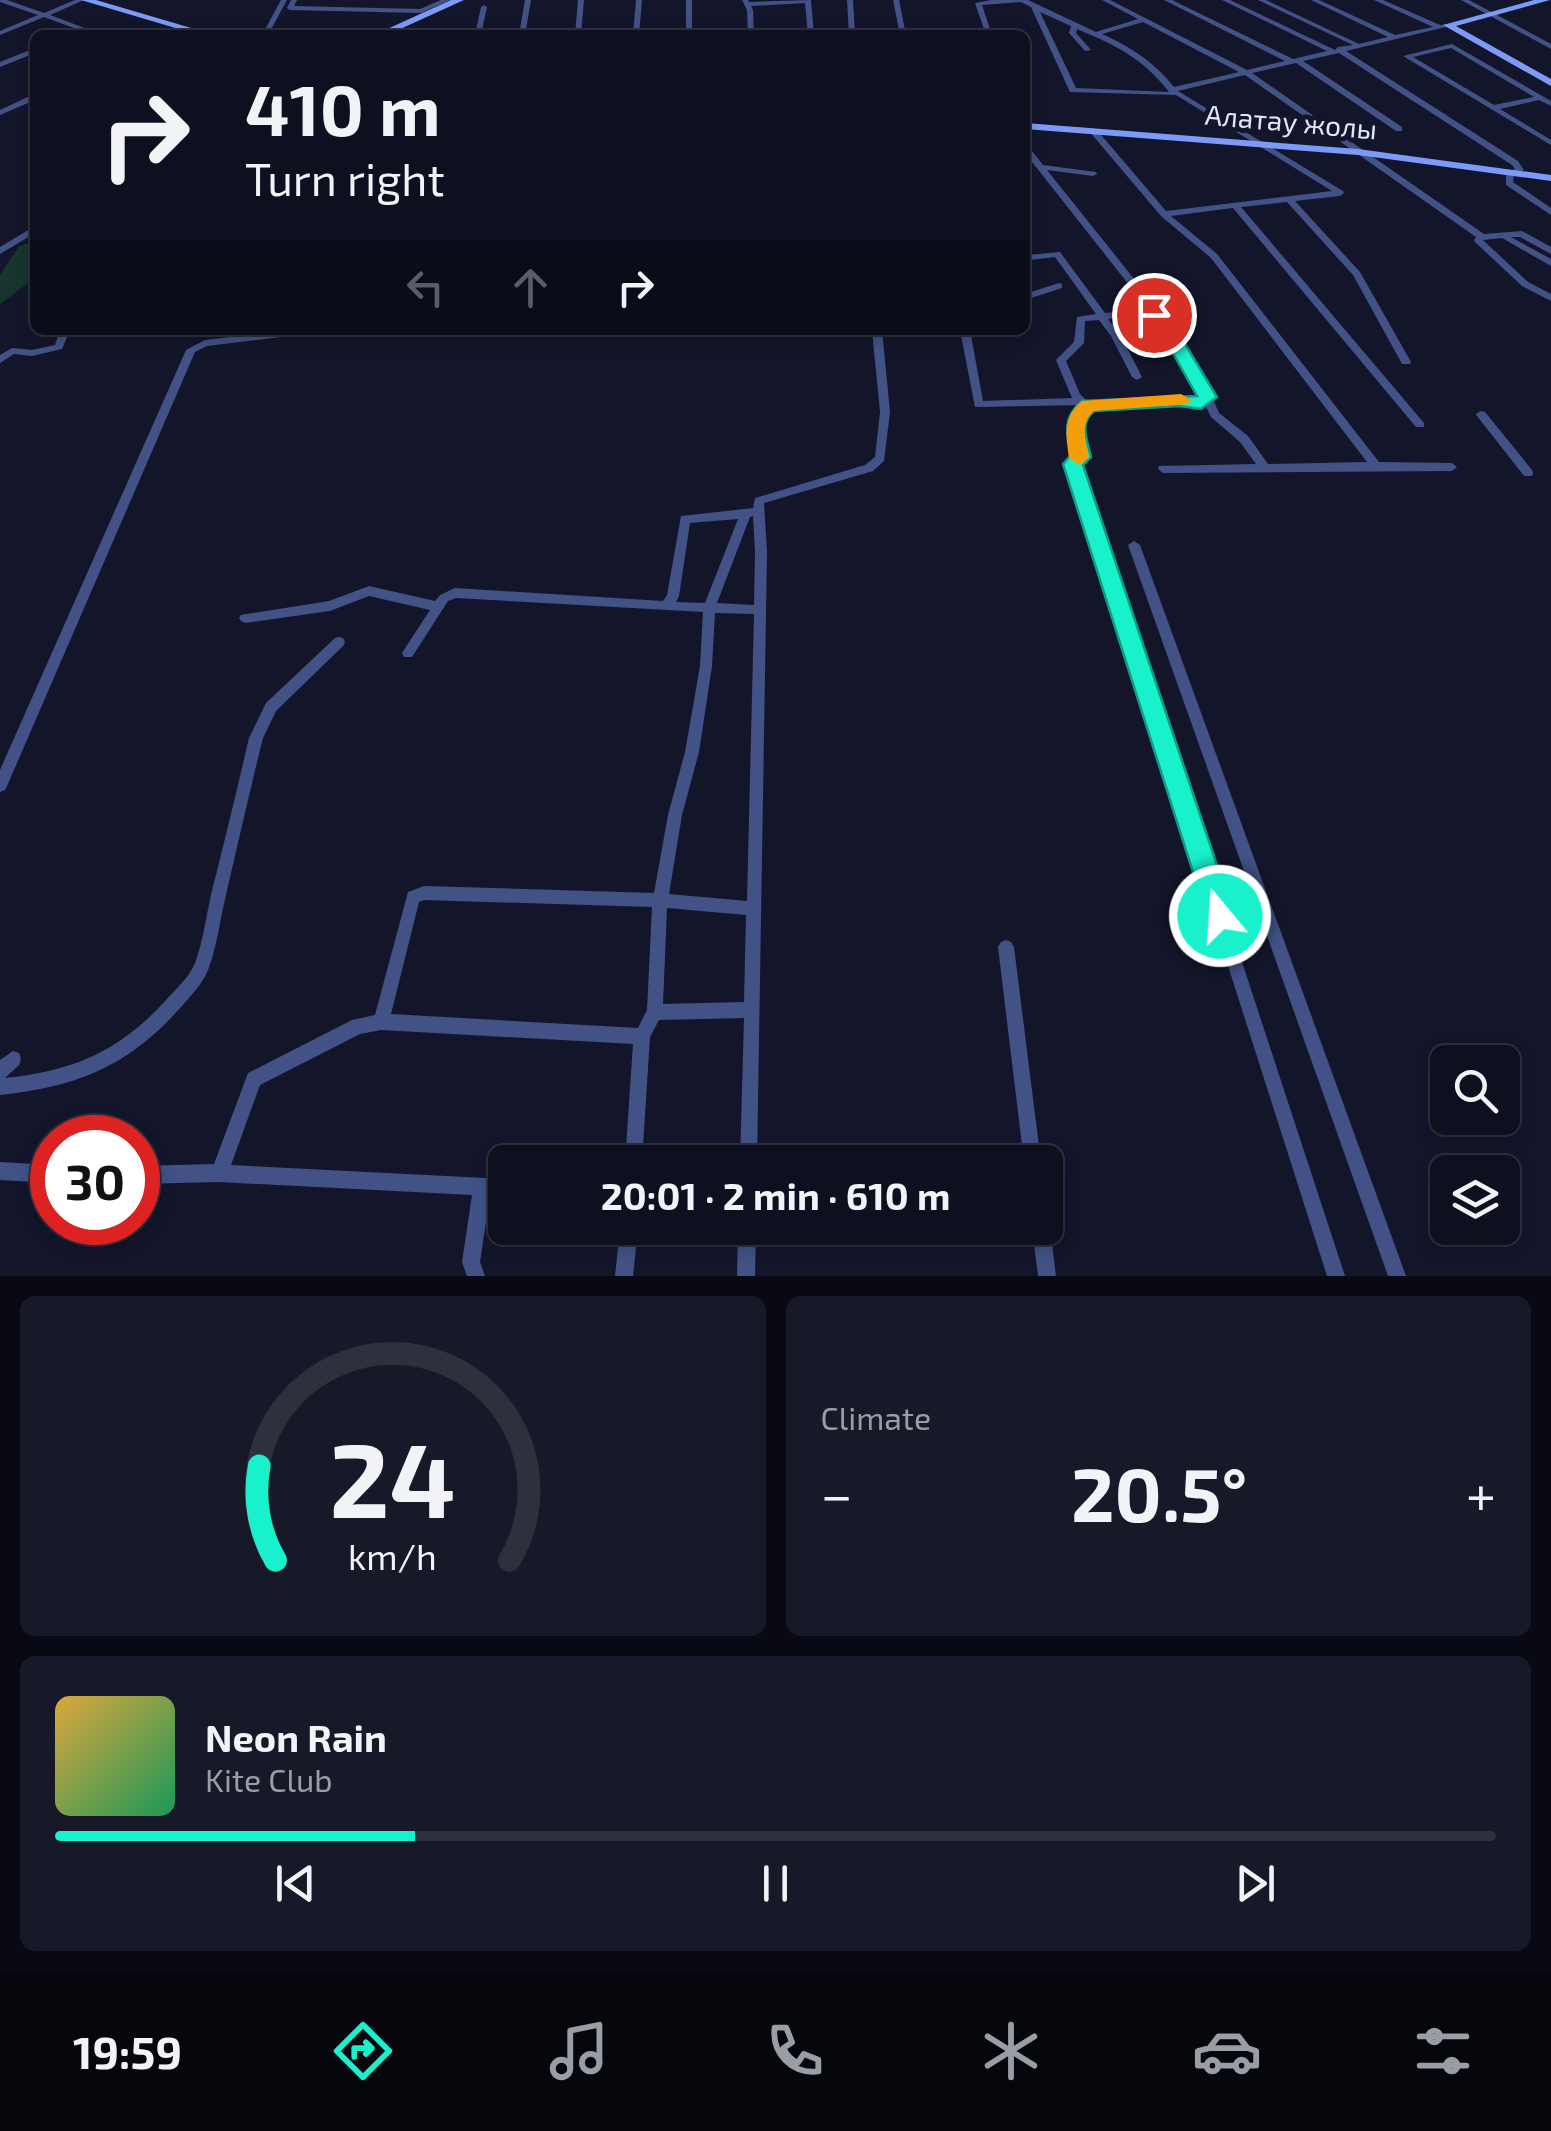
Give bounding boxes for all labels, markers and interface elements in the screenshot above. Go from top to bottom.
text: 410 m [245,66,441,150]
icon: right [80,70,210,200]
street label: Алатау жолы [1204,97,1379,145]
text: Turn right [245,151,445,205]
icon: left [398,260,453,315]
icon: ahead [503,260,558,315]
icon: right [608,260,663,315]
pin [1112,273,1197,358]
icon: arrive [1127,288,1182,343]
position arrow [1168,864,1272,968]
map controls [1430,1045,1520,1245]
button: search [1430,1045,1520,1135]
speed limit sign: 30 [30,1115,160,1245]
button: layers [1430,1155,1520,1245]
text: 20:01 · 2 min · 610 m [601,1172,950,1218]
text: Climate [821,1398,931,1436]
text: 24 [329,1414,456,1539]
text: 20.5° [1071,1447,1247,1537]
text: − [821,1460,853,1526]
text: + [1466,1460,1496,1526]
text: km/h [348,1534,437,1577]
text: Neon Rain [205,1714,387,1760]
text: Kite Club [205,1760,333,1798]
icon: previous [268,1856,323,1911]
icon: pause [748,1856,803,1911]
icon: next [1228,1856,1283,1911]
icon: directions [328,2016,398,2086]
icon: music [544,2016,614,2086]
icon: phone [760,2016,830,2086]
icon: climate [976,2016,1046,2086]
icon: car [1192,2016,1262,2086]
icon: filters [1408,2016,1478,2086]
text: 19:59 [73,2024,182,2078]

